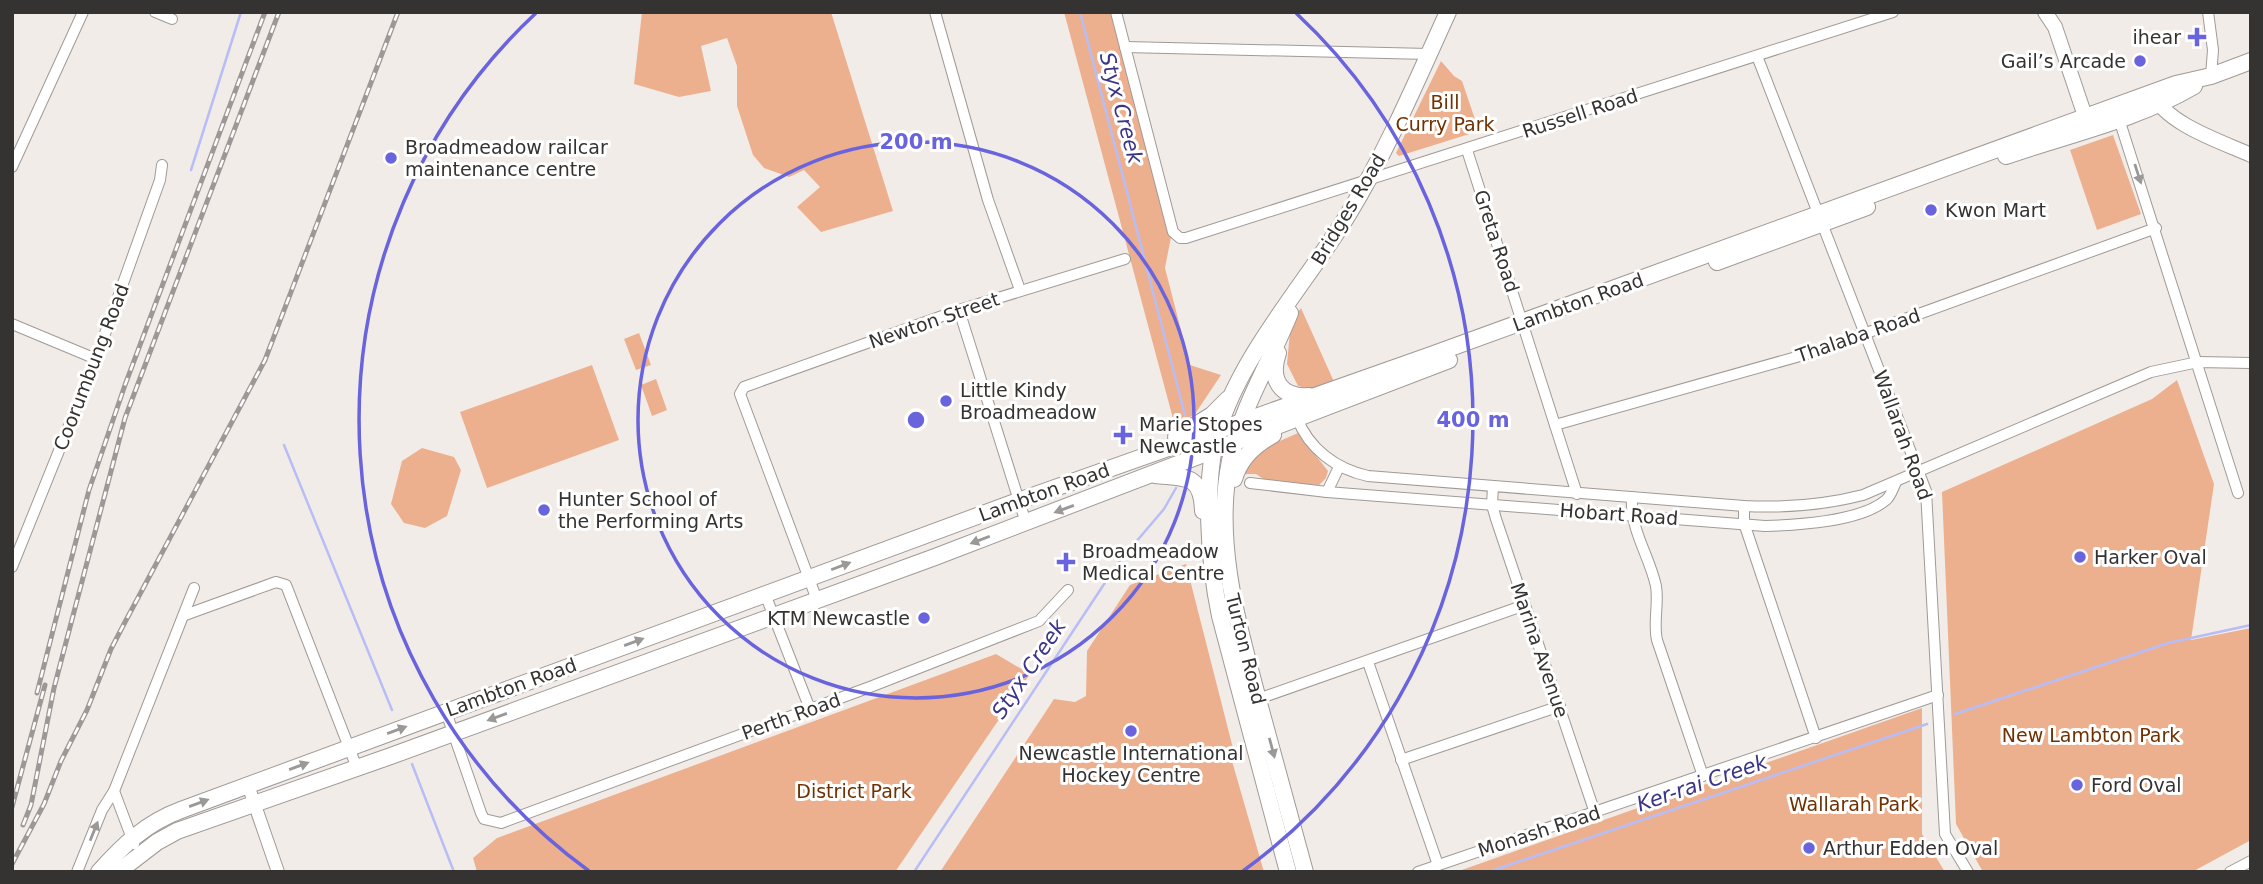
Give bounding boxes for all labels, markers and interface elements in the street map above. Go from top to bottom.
place label: ihear [2133,26,2181,48]
marker: ihear [2187,27,2207,47]
water label: Styx Creek [1095,50,1148,167]
place label: Gail’s Arcade [2001,50,2126,72]
marker: Gail’s Arcade [2132,53,2148,69]
street label: Russell Road [1519,84,1641,142]
park label: Bill Curry Park [1396,91,1494,135]
text: 200 m [879,130,953,154]
place label: Broadmeadow railcar maintenance centre [405,136,608,180]
marker: Broadmeadow railcar maintenance centre [383,150,399,166]
street label: Bridges Road [1306,150,1390,268]
one-way arrow [2133,163,2144,184]
street label: Greta Road [1470,187,1524,295]
place label: Kwon Mart [1945,199,2046,221]
marker: Kwon Mart [1923,202,1939,218]
street label: Lambton Road [1510,268,1646,336]
street label: Coorumbung Road [49,281,133,453]
street label: Newton Street [866,287,1002,353]
street label: Thalaba Road [1792,303,1923,367]
street label: Wallarah Road [1869,367,1937,503]
place label: Little Kindy Broadmeadow [960,379,1097,423]
marker: Little Kindy Broadmeadow [938,393,954,409]
centre of rings [904,408,928,432]
text: 400 m [1436,408,1510,432]
place label: Marie Stopes Newcastle [1139,413,1263,457]
marker: Marie Stopes Newcastle [1113,425,1133,445]
street label: Lambton Road [976,458,1112,526]
place label: Hunter School of the Performing Arts [558,488,743,532]
street label: Hobart Road [1559,499,1679,529]
marker: Hunter School of the Performing Arts [536,502,552,518]
one-way arrow [1053,504,1074,515]
one-way arrow [970,534,991,545]
place label: Broadmeadow Medical Centre [1082,540,1224,584]
place label: Harker Oval [2094,546,2207,568]
marker: Harker Oval [2072,549,2088,565]
marker: Broadmeadow Medical Centre [1056,552,1076,572]
one-way arrow [830,561,851,572]
street label: Marina Avenue [1507,580,1573,720]
street label: Turton Road [1221,590,1270,707]
place label: KTM Newcastle [767,607,910,629]
marker: KTM Newcastle [916,610,932,626]
water label: Styx Creek [987,614,1071,723]
one-way arrow [623,637,644,648]
street label: Lambton Road [443,653,579,721]
street label: Perth Road [739,688,843,744]
one-way arrow [487,712,508,723]
marker: Newcastle International Hockey Centre [1123,723,1139,739]
one-way arrow [387,724,408,735]
park label: New Lambton Park [2002,724,2180,746]
one-way arrow [1267,738,1277,759]
place label: Newcastle International Hockey Centre [1018,742,1244,786]
water label: Ker-rai Creek [1634,749,1771,817]
one-way arrow [288,760,309,771]
place label: Ford Oval [2091,774,2182,796]
marker: Ford Oval [2069,777,2085,793]
park label: District Park [796,780,912,802]
park label: Wallarah Park [1789,793,1919,815]
one-way arrow [188,797,209,808]
street label: Monash Road [1475,801,1603,861]
one-way arrow [89,820,100,841]
place label: Arthur Edden Oval [1823,837,1998,859]
marker: Arthur Edden Oval [1801,840,1817,856]

